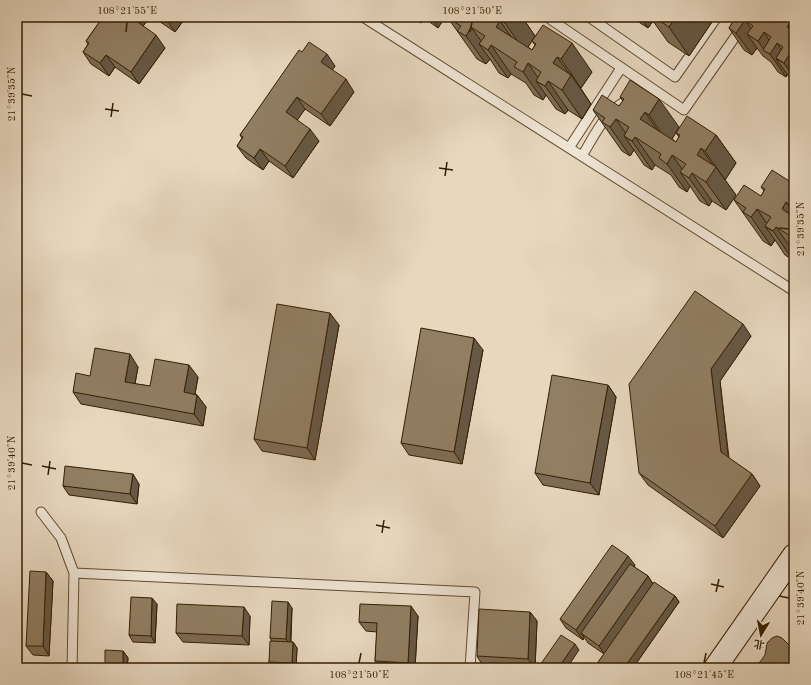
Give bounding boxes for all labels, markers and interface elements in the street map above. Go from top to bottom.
text: 108°21'55"E [97,6,157,16]
text: 108°21'50"E [442,6,502,16]
text: 21°39'35"N [7,66,17,121]
text: 21°39'35"N [796,201,806,256]
text: 21°39'40"N [7,435,17,490]
text: 21°39'40"N [796,570,806,625]
north arrow [741,615,781,655]
text: 北 [753,637,766,651]
text: 108°21'50"E [329,670,389,680]
text: 108°21'45"E [674,670,734,680]

